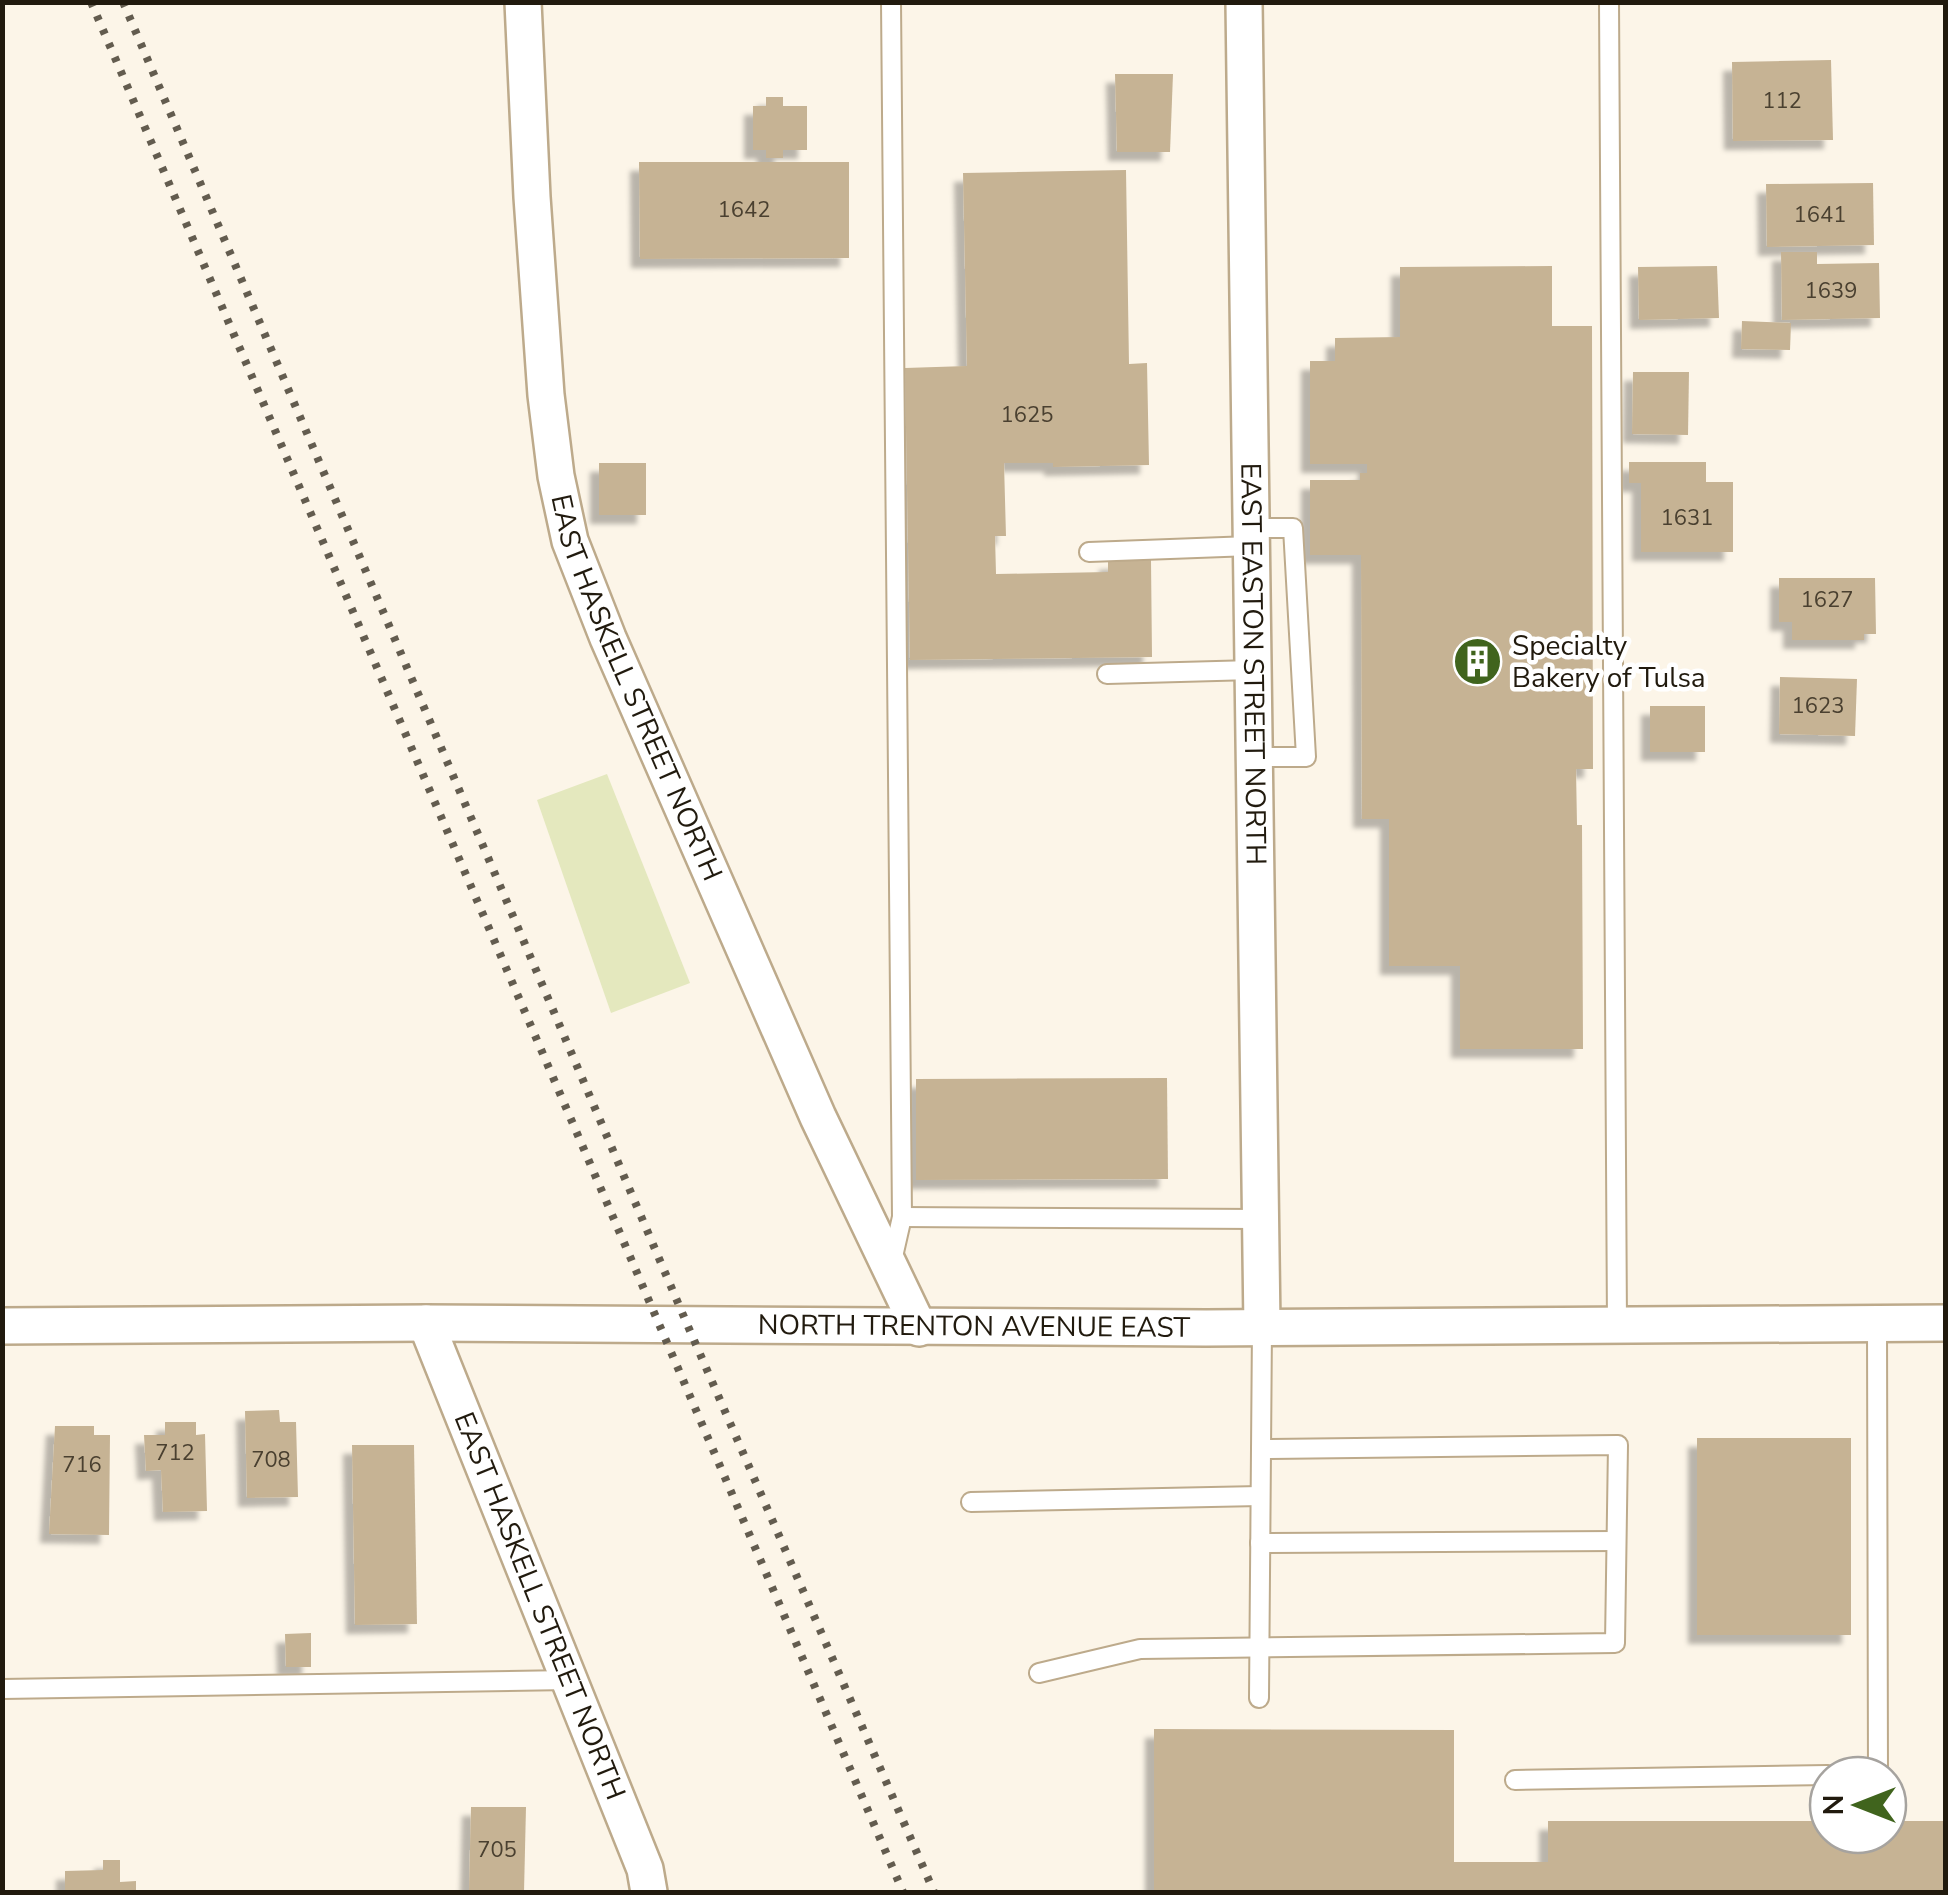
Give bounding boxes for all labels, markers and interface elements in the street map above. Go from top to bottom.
house number: 112 [1762,86,1802,116]
house number: 1642 [718,195,770,225]
house number: 1641 [1794,200,1846,230]
house number: 1639 [1805,276,1857,306]
house number: 1625 [1001,400,1053,430]
street label: EAST EASTON STREET NORTH [1231,462,1275,865]
street label: EAST HASKELL STREET NORTH [542,491,731,887]
house number: 1631 [1661,503,1713,533]
house number: 1627 [1801,585,1853,615]
place label: Specialty Bakery of Tulsa [1512,627,1706,697]
building icon: Specialty Bakery of Tulsa [1451,636,1503,688]
house number: 1623 [1792,691,1844,721]
street label: NORTH TRENTON AVENUE EAST [758,1306,1190,1347]
street label: EAST HASKELL STREET NORTH [445,1407,634,1806]
house number: 712 [155,1438,195,1468]
house number: 708 [251,1445,291,1475]
house number: 716 [62,1450,102,1480]
north arrow [1808,1755,1908,1855]
text: N [1815,1795,1853,1815]
house number: 705 [477,1835,517,1865]

